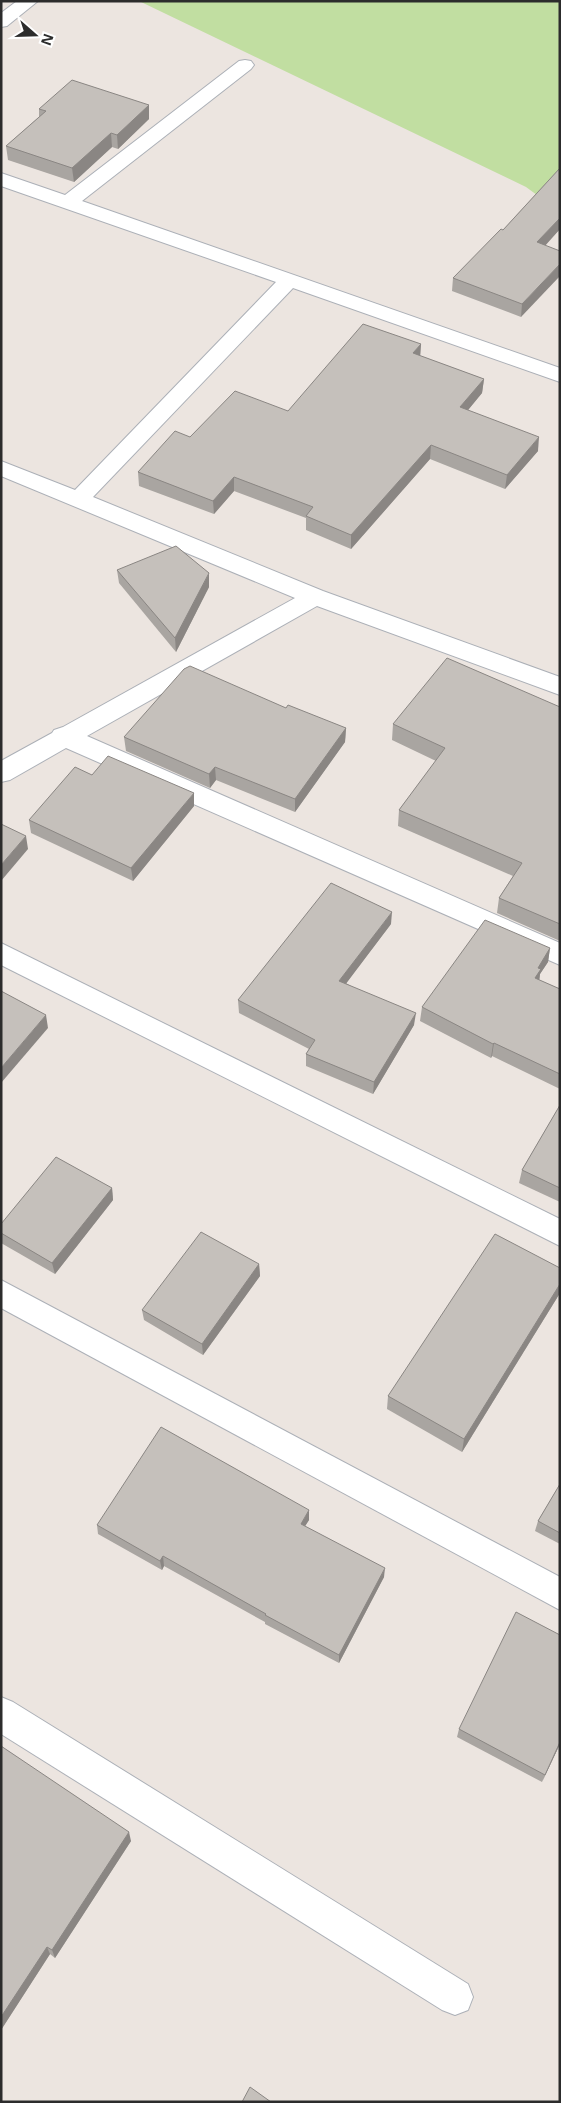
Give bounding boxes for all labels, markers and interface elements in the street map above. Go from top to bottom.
north arrow [10,10,60,60]
text: N [37,31,59,48]

